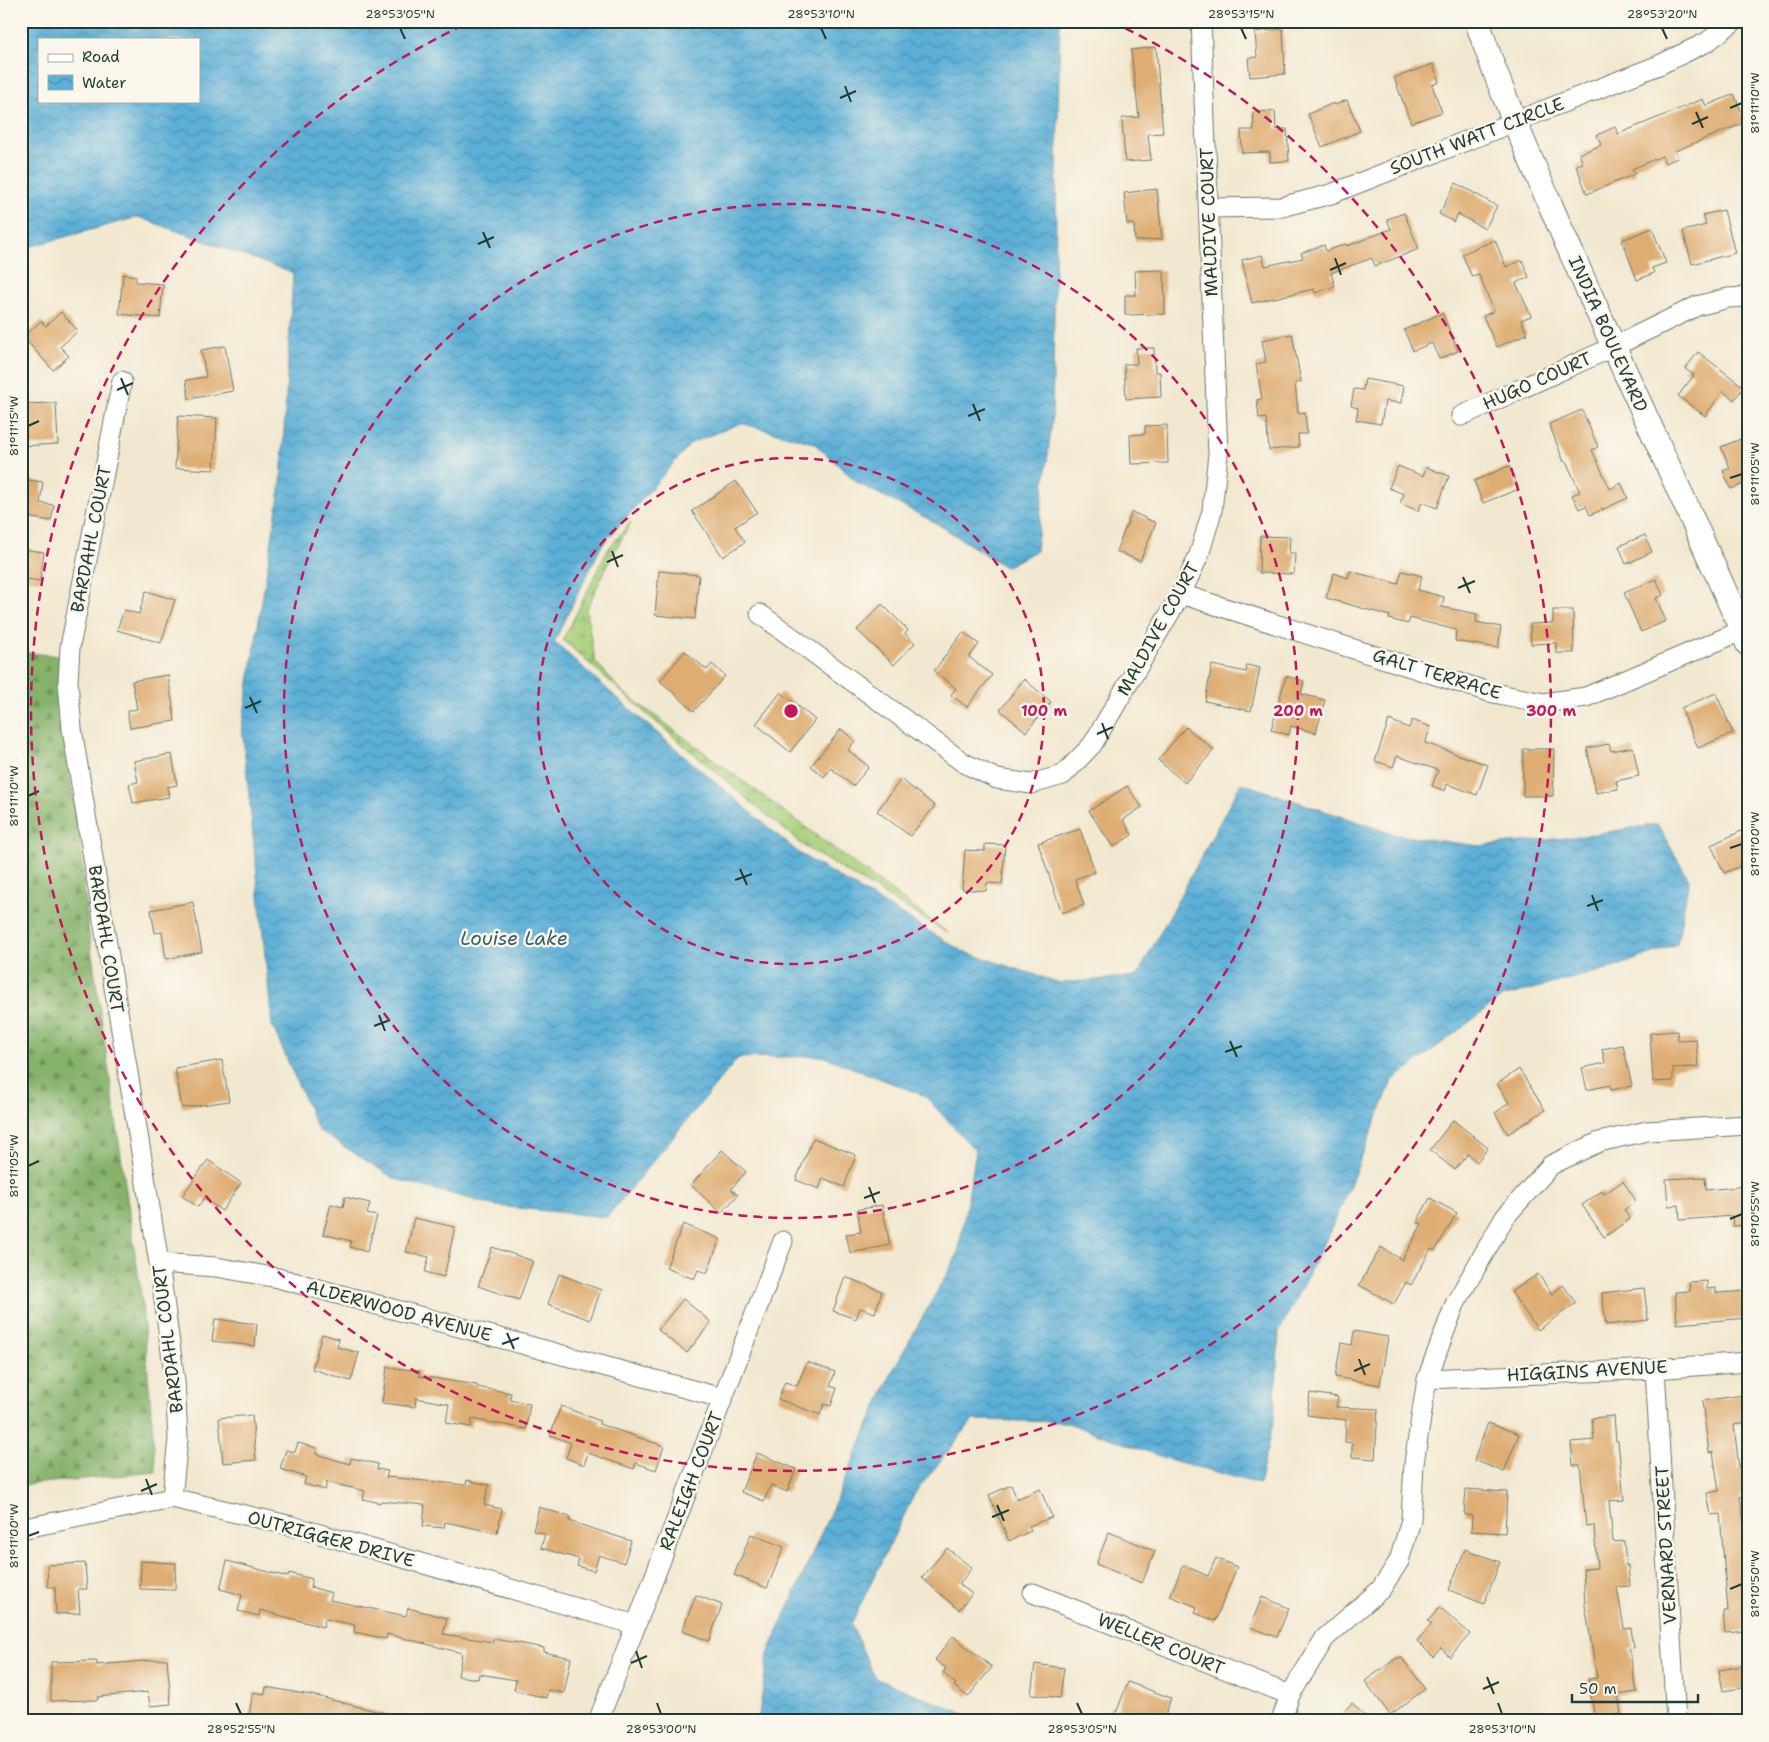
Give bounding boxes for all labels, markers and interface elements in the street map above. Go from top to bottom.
text: 28°53'05"N [365,6,435,22]
text: 28°53'10"N [787,6,855,22]
text: 28°53'15"N [1208,6,1274,22]
text: 28°53'20"N [1627,6,1697,22]
legend [38,38,200,102]
text: Road [82,47,120,67]
text: 81°11'10"W [1747,72,1763,134]
text: Water [82,73,126,93]
street label: SOUTH WATT CIRCLE [1386,92,1568,180]
street label: MALDIVE COURT [1194,147,1224,297]
street label: INDIA BOULEVARD [1563,252,1653,416]
street label: HUGO COURT [1479,346,1595,416]
text: 81°11'15"W [6,396,22,456]
text: 81°11'05"W [1747,442,1763,506]
street label: BARDAHL COURT [65,463,117,615]
street label: MALDIVE COURT [1111,558,1205,700]
street label: GALT TERRACE [1370,643,1504,705]
text: 100 m [1021,701,1067,721]
text: 200 m [1273,701,1323,721]
text: 300 m [1526,701,1576,721]
centre of rings [782,702,800,720]
text: 81°11'10"W [6,765,22,827]
text: 81°11'00"W [1747,812,1763,876]
street label: BARDAHL COURT [82,863,130,1015]
water label: Louise Lake [460,926,568,951]
text: 81°11'05"W [6,1134,22,1198]
text: 81°10'55"W [1747,1181,1763,1247]
street label: BARDAHL COURT [147,1263,189,1415]
street label: ALDERWOOD AVENUE [304,1275,494,1347]
street label: HIGGINS AVENUE [1506,1355,1668,1387]
street label: RALEIGH COURT [653,1408,729,1554]
street label: VERNARD STREET [1650,1465,1682,1625]
text: 81°11'00"W [6,1504,22,1568]
street label: OUTRIGGER DRIVE [245,1505,417,1573]
text: 81°10'50"W [1747,1550,1763,1618]
street label: WELLER COURT [1094,1608,1228,1680]
scale bar [1572,1672,1698,1704]
text: 50 m [1579,1679,1617,1699]
text: 28°52'55"N [207,1721,275,1737]
text: 28°53'00"N [626,1721,697,1737]
text: 28°53'05"N [1047,1721,1117,1737]
text: 28°53'10"N [1468,1721,1536,1737]

